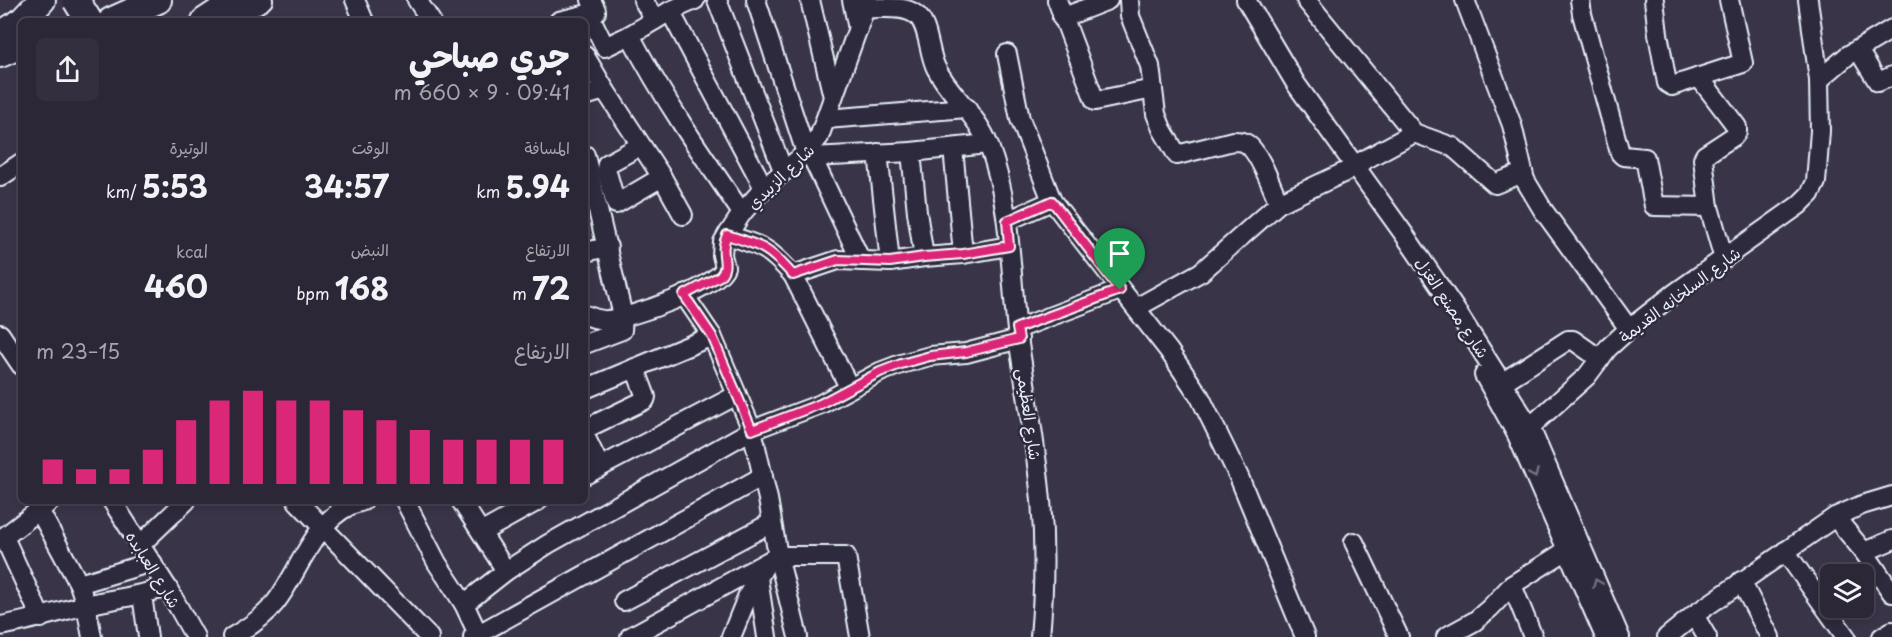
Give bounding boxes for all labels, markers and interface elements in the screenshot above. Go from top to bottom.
text: جري صباحي [409,29,570,79]
button: share [36,38,99,101]
text: 09:41 · 9 × 660 m [394,77,570,107]
text: الوتيرة [169,135,208,159]
text: الوقت [352,135,389,159]
text: المسافة [524,135,570,159]
street label: شارع الزبيدي [741,138,820,215]
text: 5:53 [142,163,208,208]
text: 34:57 [304,163,389,208]
text: 5.94 [506,163,570,208]
text: /km [106,179,142,203]
text: km [476,179,506,203]
pin [1094,228,1145,290]
text: النبض [351,237,389,261]
text: الارتفاع [525,237,570,261]
icon: arrive [1103,237,1136,270]
text: kcal [176,239,208,263]
street label: شارع السلخانه القديمة [1613,240,1745,349]
street label: شارع مصنع الغزل [1409,252,1496,363]
text: 460 [144,263,208,308]
text: 168 [335,265,389,310]
text: 72 [532,265,570,310]
text: bpm [296,281,335,305]
text: m [512,281,532,305]
text: 15–23 m [36,336,120,366]
text: الارتفاع [514,336,570,366]
street label: شارع العظيمى [1011,367,1048,462]
one-way arrow [1527,467,1539,478]
street label: شارع العبابده [120,526,187,613]
map controls [1820,564,1874,618]
button: layers [1820,564,1874,618]
one-way arrow [1592,578,1604,589]

